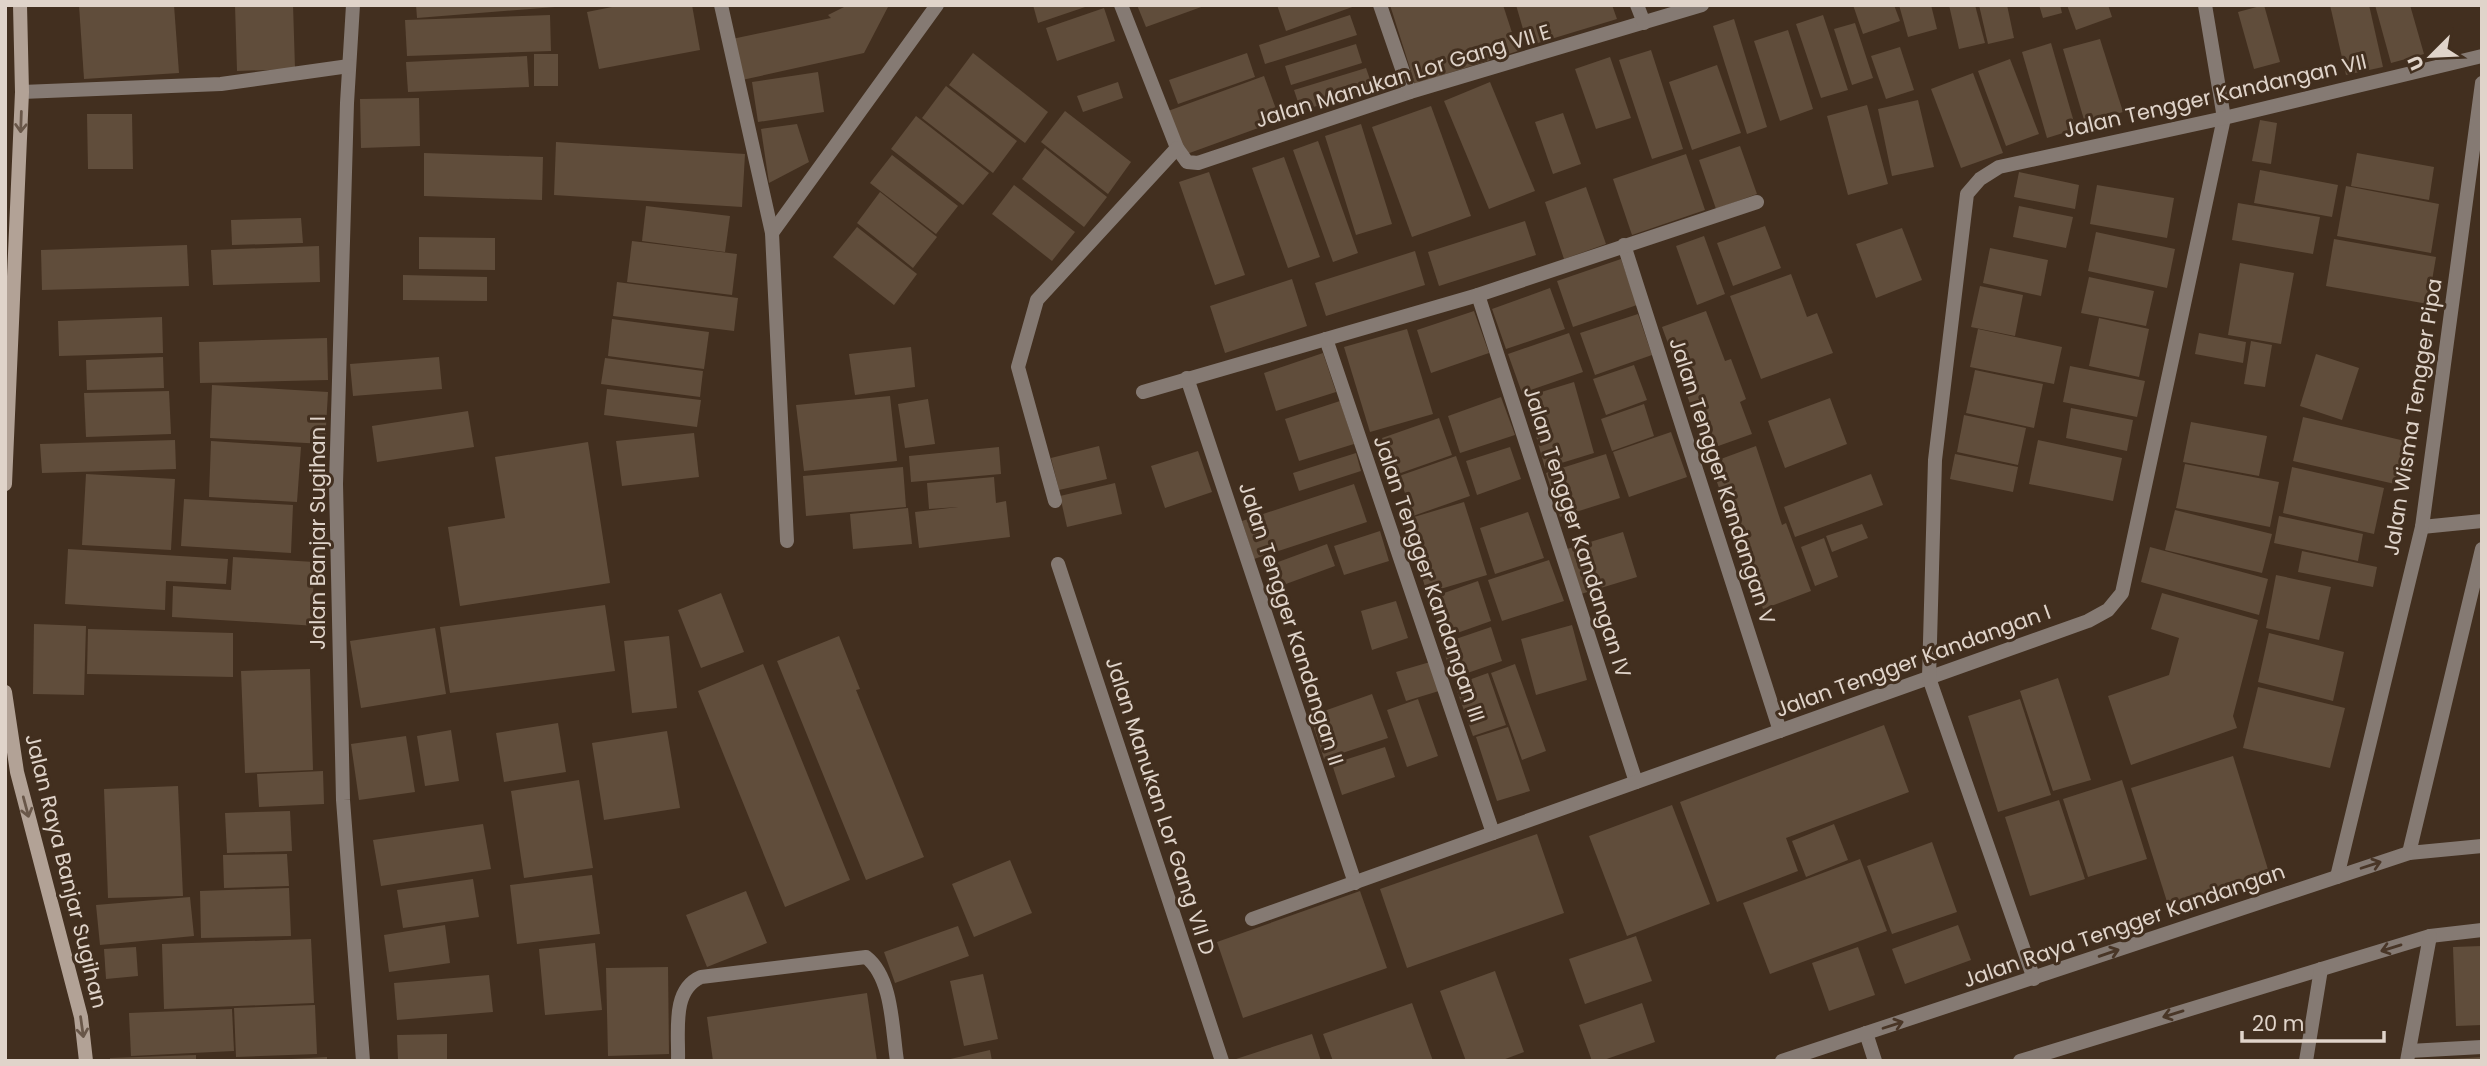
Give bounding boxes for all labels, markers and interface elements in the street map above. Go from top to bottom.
street label: Jalan Manukan Lor Gang VII E [1252,17,1554,134]
north arrow [2396,21,2466,91]
street label: Jalan Tengger Kandangan VII [2060,46,2369,145]
text: U [2401,51,2431,74]
one-way arrow [14,111,27,134]
street label: Jalan Wisma Tengger Pipa [2376,276,2449,558]
street label: Jalan Tengger Kandangan V [1662,334,1783,628]
street label: Jalan Tengger Kandangan IV [1517,382,1638,681]
street label: Jalan Banjar Sugihan I [303,416,332,650]
street label: Jalan Tengger Kandangan III [1367,432,1492,726]
street label: Jalan Tengger Kandangan II [1232,478,1351,769]
street label: Jalan Tengger Kandangan I [1771,597,2055,724]
street label: Jalan Manukan Lor Gang VII D [1099,653,1222,959]
street label: Jalan Raya Banjar Sugihan [18,731,115,1011]
one-way arrow [20,795,33,818]
street label: Jalan Raya Tengger Kandangan [1959,857,2289,994]
one-way arrow [2360,858,2382,870]
one-way arrow [2380,942,2402,955]
one-way arrow [2098,946,2120,959]
scale bar [2242,1000,2384,1044]
one-way arrow [2163,1009,2185,1021]
text: 20 m [2252,1009,2305,1038]
one-way arrow [76,1015,89,1038]
one-way arrow [1882,1017,1904,1030]

